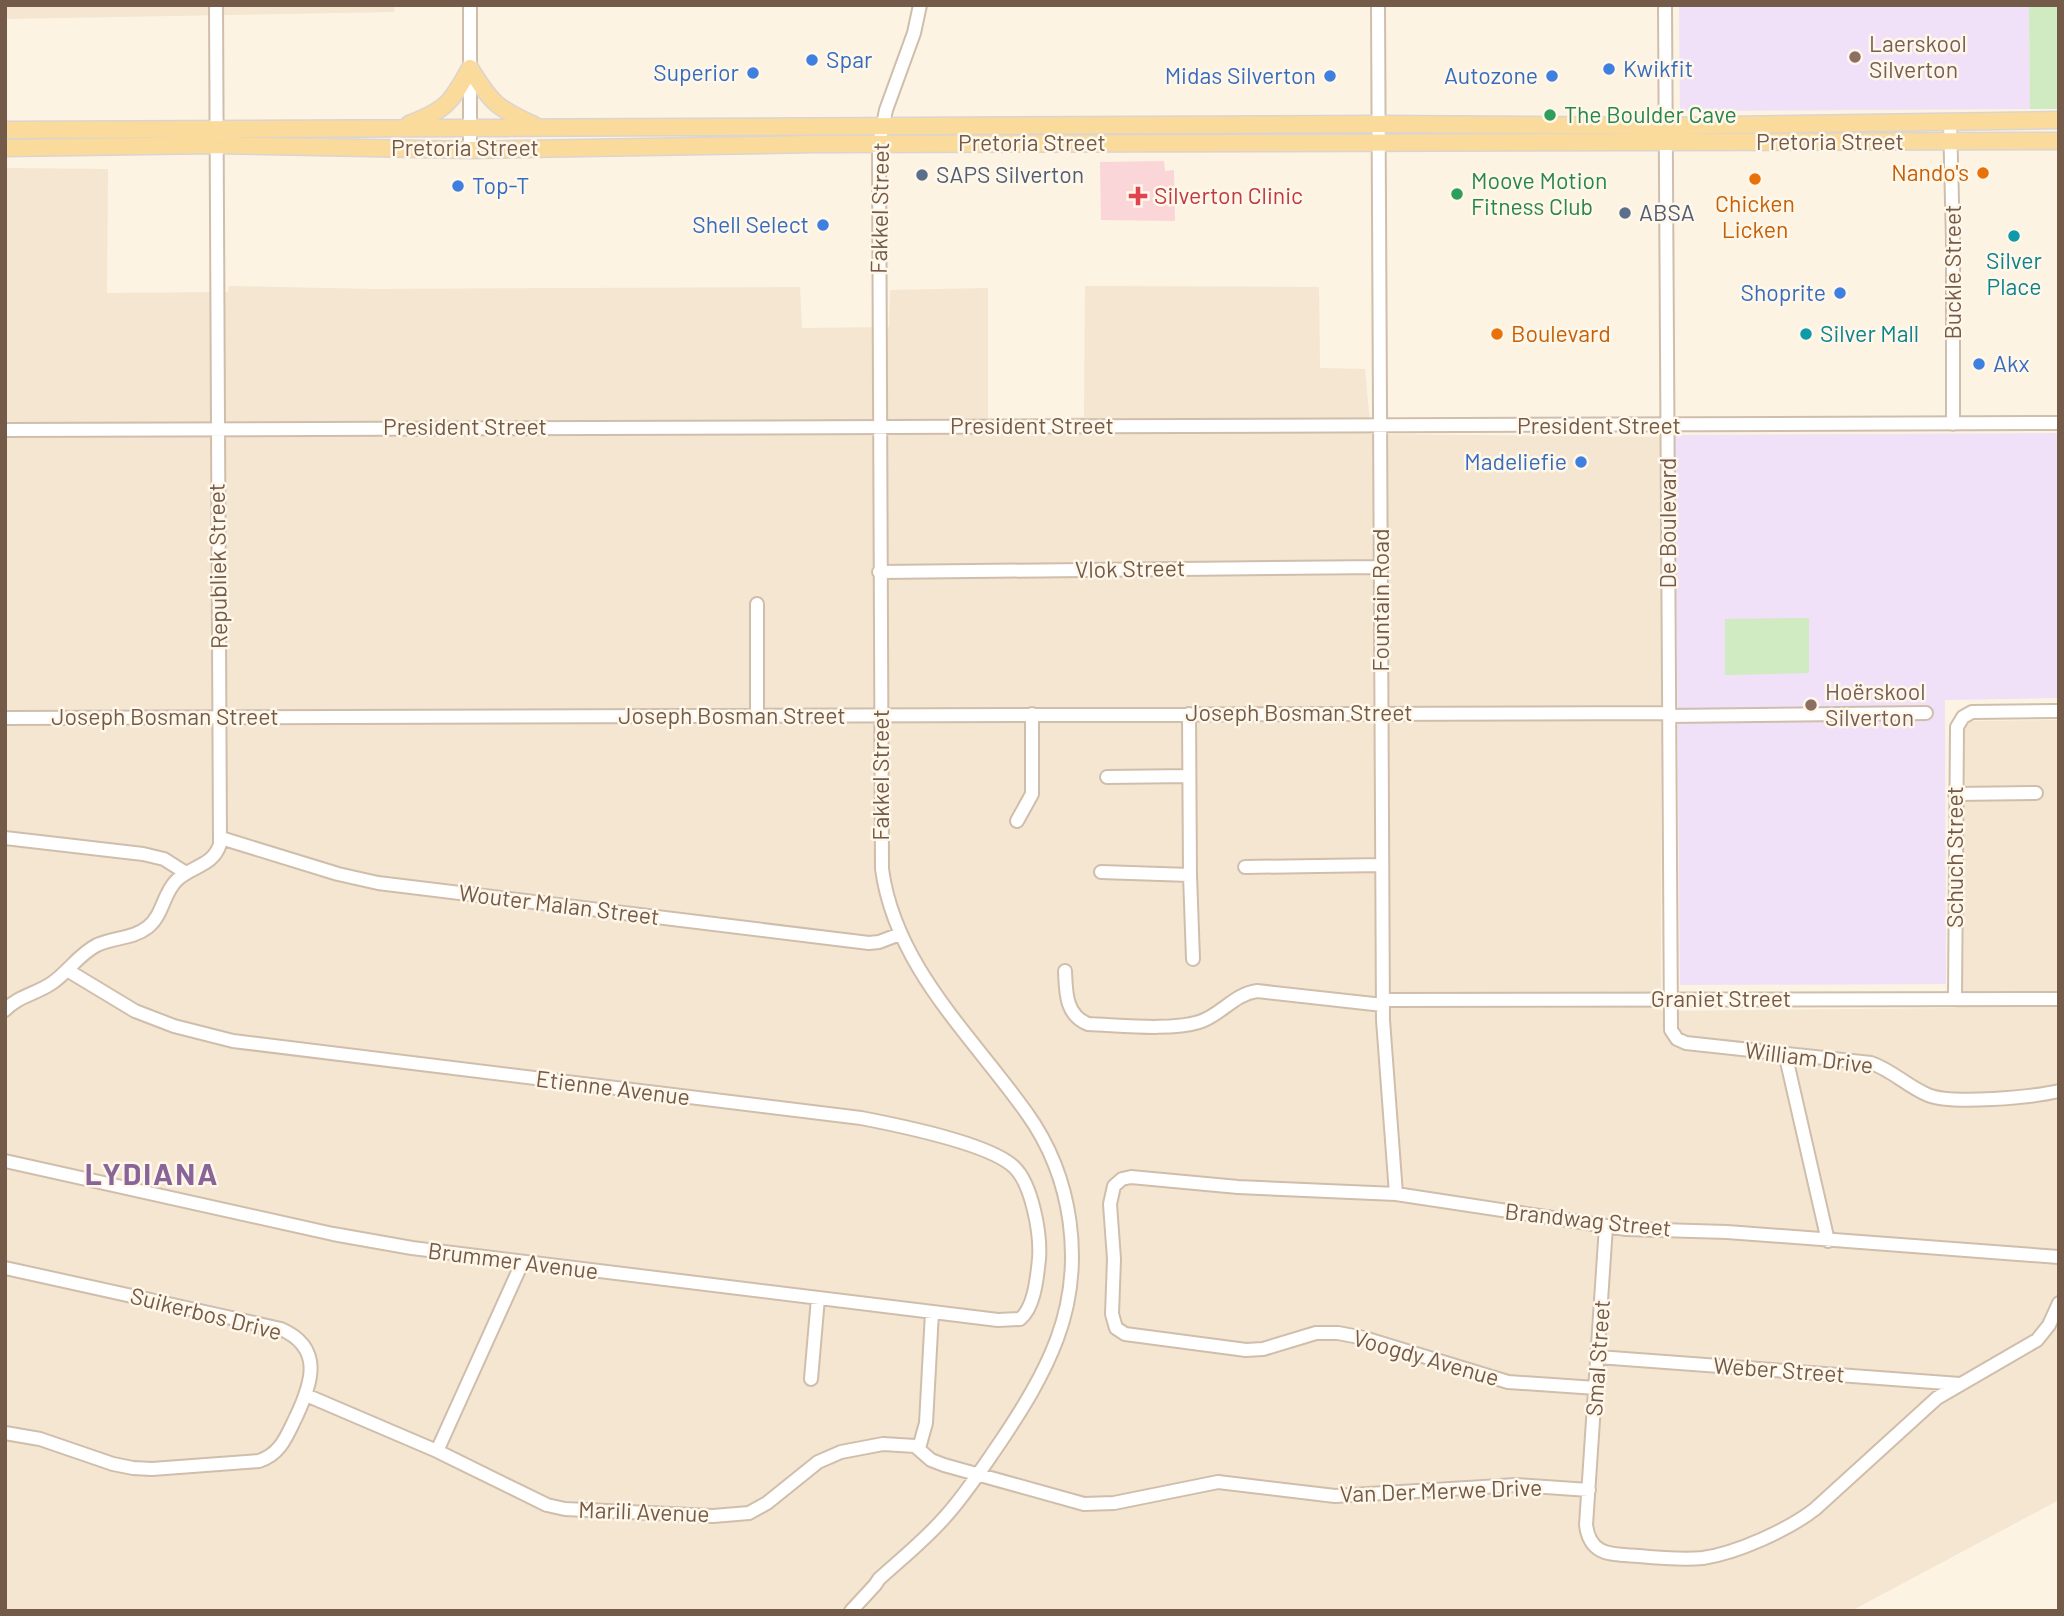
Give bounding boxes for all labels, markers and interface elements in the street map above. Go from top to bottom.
place label: Laerskool Silverton [1869,29,1967,83]
place label: Spar [826,45,873,73]
marker: Laerskool Silverton [1847,49,1863,65]
marker: Spar [804,52,820,68]
place label: Kwikfit [1623,54,1693,82]
place label: Superior [653,58,740,86]
place label: Midas Silverton [1165,61,1316,89]
place label: Autozone [1444,61,1538,89]
marker: Kwikfit [1601,61,1617,77]
marker: Superior [745,65,761,81]
marker: Midas Silverton [1322,68,1338,84]
marker: Autozone [1544,68,1560,84]
place label: The Boulder Cave [1564,100,1737,128]
marker: The Boulder Cave [1542,107,1558,123]
street label: Pretoria Street [1756,127,1904,155]
street label: Pretoria Street [958,128,1106,156]
street label: Pretoria Street [391,133,539,161]
street label: Fakkel Street [864,142,894,274]
place label: Nando's [1891,158,1969,186]
place label: SAPS Silverton [936,160,1084,188]
marker: Nando's [1975,165,1991,181]
place label: Moove Motion Fitness Club [1471,166,1607,220]
marker: SAPS Silverton [914,167,930,183]
place label: Top-T [472,171,529,199]
marker: Chicken Licken [1747,171,1763,187]
marker: Top-T [450,178,466,194]
place label: Silverton Clinic [1154,181,1303,209]
marker: Silverton Clinic [1128,186,1148,206]
marker: Moove Motion Fitness Club [1449,186,1465,202]
place label: Chicken Licken [1715,189,1795,243]
place label: ABSA [1639,198,1695,226]
marker: ABSA [1617,205,1633,221]
street label: Buckle Street [1938,205,1966,339]
place label: Shell Select [692,210,809,238]
marker: Shell Select [815,217,831,233]
marker: Silver Place [2006,228,2022,244]
place label: Silver Place [1986,246,2042,300]
place label: Shoprite [1741,278,1826,306]
marker: Shoprite [1832,285,1848,301]
place label: Boulevard [1511,319,1611,347]
place label: Silver Mall [1820,319,1919,347]
marker: Boulevard [1489,326,1505,342]
marker: Silver Mall [1798,326,1814,342]
place label: Akx [1993,349,2029,377]
marker: Akx [1971,356,1987,372]
street label: President Street [950,411,1114,439]
street label: President Street [1517,411,1681,439]
street label: President Street [383,412,547,440]
place label: Madeliefie [1464,447,1567,475]
marker: Madeliefie [1573,454,1589,470]
street label: De Boulevard [1653,458,1681,588]
street label: Republiek Street [202,483,232,649]
street label: Fountain Road [1366,528,1394,672]
street label: Vlok Street [1075,553,1185,583]
place label: Hoërskool Silverton [1825,677,1926,731]
marker: Hoërskool Silverton [1803,697,1819,713]
street label: Joseph Bosman Street [1185,698,1413,726]
street label: Joseph Bosman Street [618,701,846,729]
street label: Joseph Bosman Street [51,702,279,730]
street label: Fakkel Street [866,709,894,841]
street label: Schuch Street [1940,786,1968,928]
street label: Wouter Malan Street [457,878,661,930]
street label: Graniet Street [1651,984,1791,1012]
street label: William Drive [1743,1035,1875,1079]
street label: Etienne Avenue [534,1064,692,1110]
district label: LYDIANA [85,1155,219,1191]
street label: Brandwag Street [1504,1196,1673,1242]
street label: Brummer Avenue [426,1236,600,1284]
street label: Suikerbos Drive [128,1281,285,1345]
street label: Smal Street [1579,1299,1615,1417]
street label: Voogdy Avenue [1350,1323,1503,1391]
street label: Weber Street [1712,1350,1846,1388]
street label: Van Der Merwe Drive [1339,1472,1543,1508]
street label: Marili Avenue [578,1495,710,1527]

